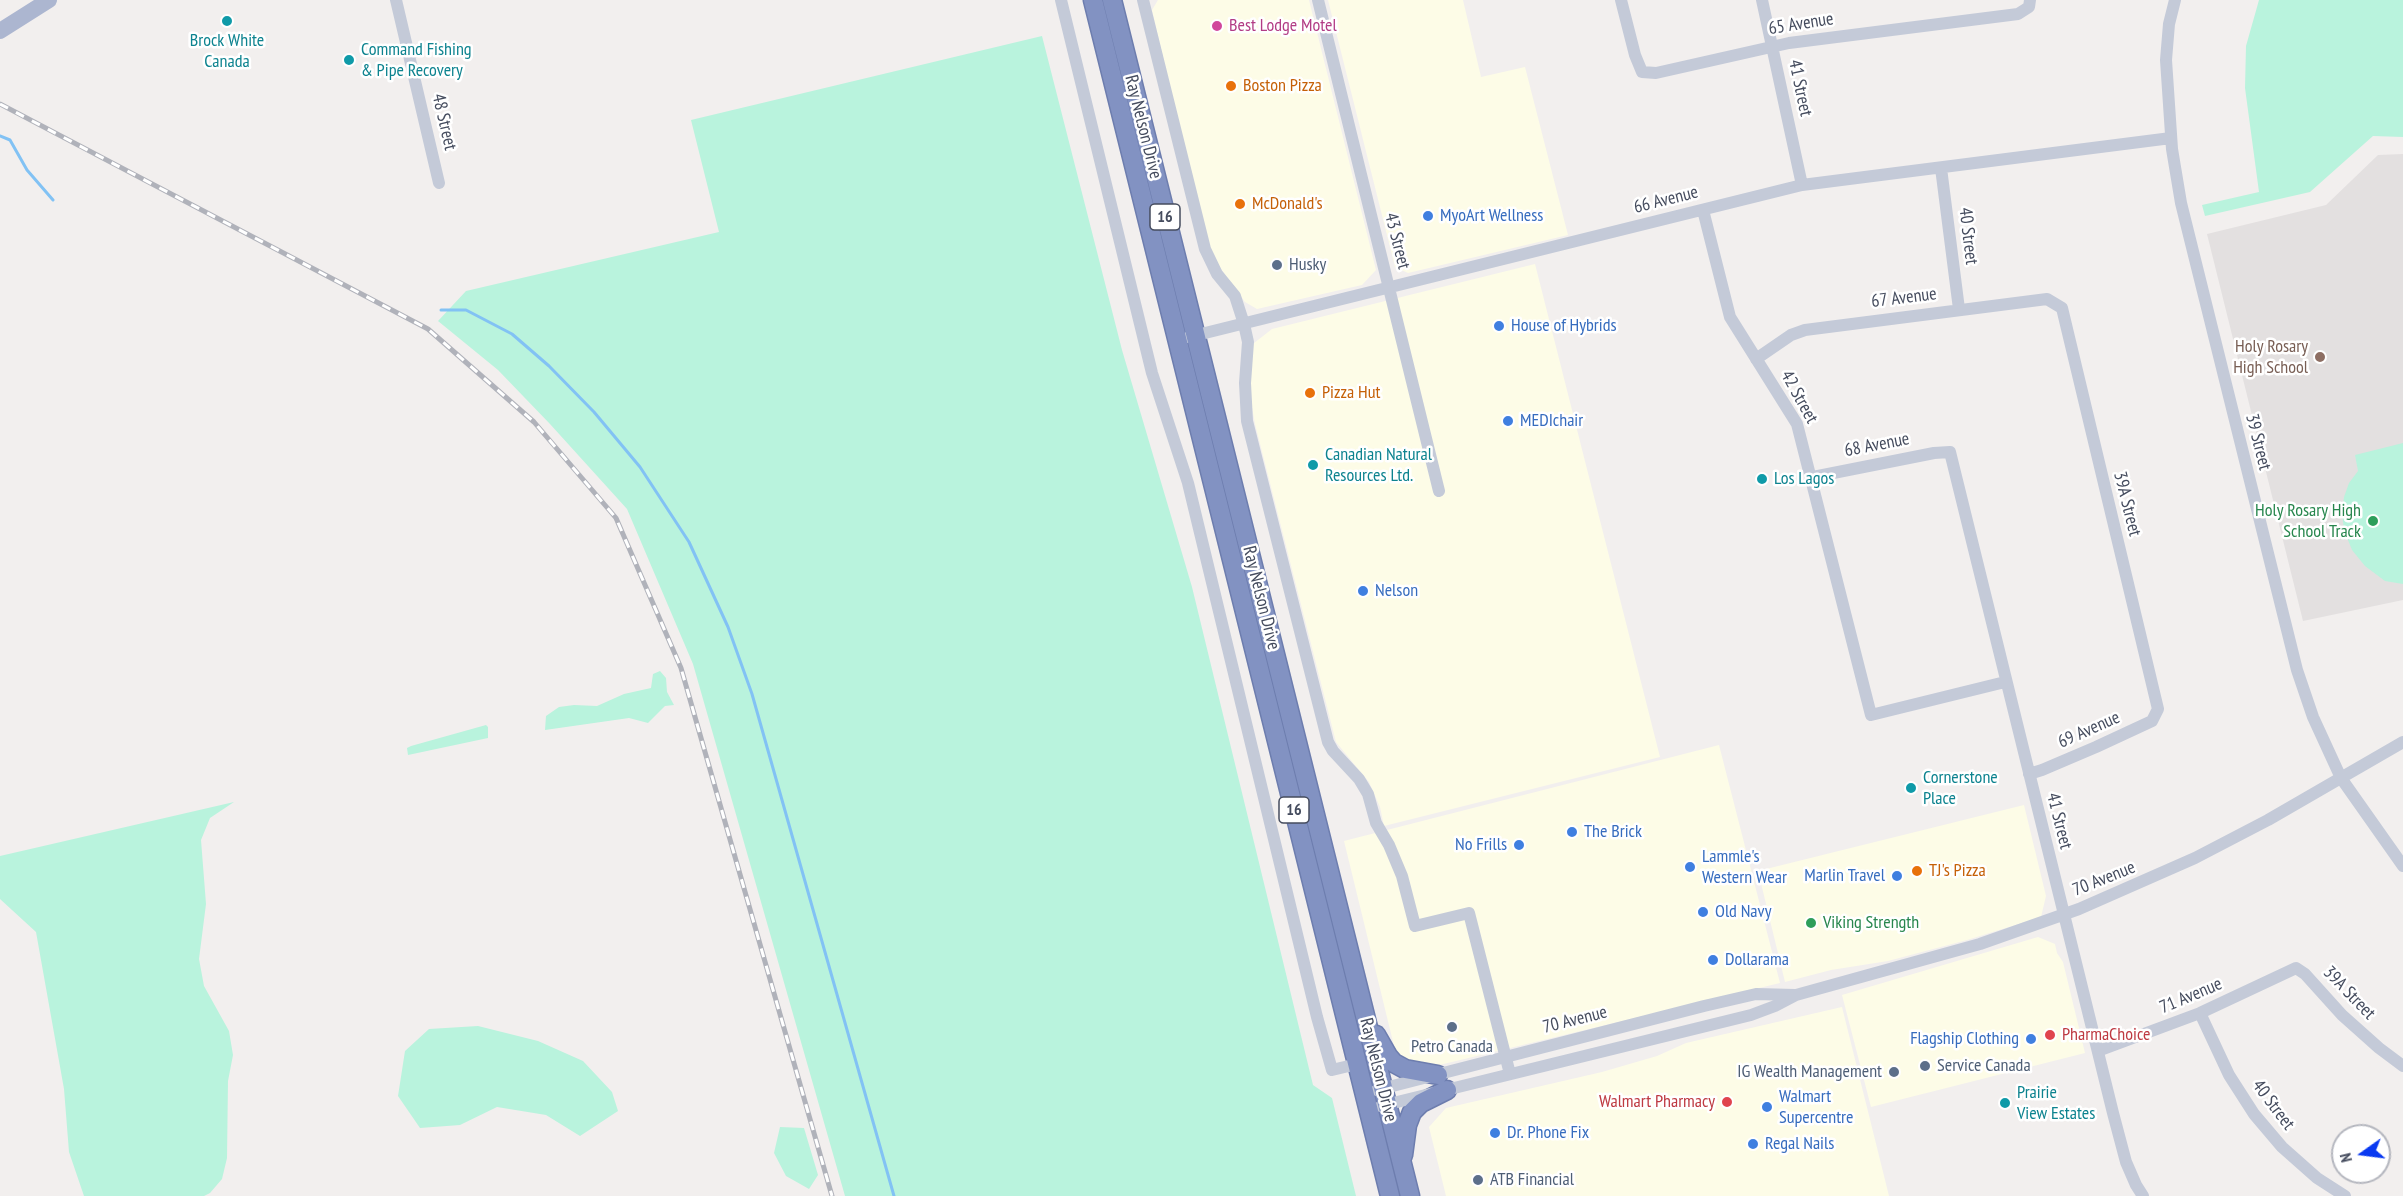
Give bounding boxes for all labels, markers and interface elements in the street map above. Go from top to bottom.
street label: 65 Avenue [1767,8,1835,40]
marker: Brock White Canada [220,14,234,28]
place label: Best Lodge Motel [1229,15,1337,37]
marker: Best Lodge Motel [1210,19,1224,33]
place label: Brock White Canada [190,30,264,72]
place label: Command Fishing & Pipe Recovery [361,39,472,82]
marker: Command Fishing & Pipe Recovery [342,53,356,67]
street label: 41 Street [1783,58,1817,118]
street label: Ray Nelson Drive [1120,73,1166,181]
place label: Boston Pizza [1243,75,1322,97]
marker: Boston Pizza [1224,79,1238,93]
street label: 48 Street [427,92,461,152]
street label: 66 Avenue [1632,182,1700,218]
place label: McDonald's [1252,193,1323,215]
marker: McDonald's [1233,197,1247,211]
road number: 16 [1150,204,1180,230]
place label: MyoArt Wellness [1440,205,1543,227]
street label: 40 Street [1954,206,1982,266]
marker: MyoArt Wellness [1421,209,1435,223]
street label: 43 Street [1380,211,1414,271]
place label: Husky [1289,254,1326,276]
marker: Husky [1270,258,1284,272]
street label: 67 Avenue [1870,283,1938,313]
place label: House of Hybrids [1511,315,1617,337]
marker: House of Hybrids [1492,319,1506,333]
place label: Holy Rosary High School [2233,336,2308,378]
marker: Holy Rosary High School [2313,350,2327,364]
street label: 42 Street [1776,367,1822,427]
place label: Pizza Hut [1322,382,1380,404]
marker: Pizza Hut [1303,386,1317,400]
place label: MEDIchair [1520,410,1583,432]
street label: 39 Street [2241,412,2275,472]
marker: MEDIchair [1501,414,1515,428]
street label: 68 Avenue [1843,428,1911,462]
place label: Canadian Natural Resources Ltd. [1325,444,1432,486]
marker: Canadian Natural Resources Ltd. [1306,458,1320,472]
place label: Los Lagos [1774,468,1834,490]
street label: 39A Street [2109,469,2145,539]
marker: Los Lagos [1755,472,1769,486]
place label: Holy Rosary High School Track [2255,500,2361,542]
marker: Holy Rosary High School Track [2366,514,2380,528]
street label: Ray Nelson Drive [1238,544,1284,652]
place label: Nelson [1375,580,1418,602]
marker: Nelson [1356,584,1370,598]
street label: 69 Avenue [2055,707,2123,753]
place label: Cornerstone Place [1923,767,1998,810]
marker: Cornerstone Place [1904,781,1918,795]
street label: 41 Street [2042,791,2076,851]
road number: 16 [1279,797,1309,823]
place label: The Brick [1584,821,1642,843]
marker: The Brick [1565,825,1579,839]
place label: No Frills [1455,834,1507,856]
marker: No Frills [1512,838,1526,852]
place label: Lammle's Western Wear [1702,846,1787,888]
street label: 70 Avenue [2070,857,2138,901]
marker: Lammle's Western Wear [1683,860,1697,874]
place label: TJ's Pizza [1929,860,1986,882]
marker: TJ's Pizza [1910,864,1924,878]
place label: Marlin Travel [1804,865,1885,887]
marker: Marlin Travel [1890,869,1904,883]
place label: Old Navy [1715,901,1772,923]
marker: Old Navy [1696,905,1710,919]
place label: Viking Strength [1823,912,1919,934]
marker: Viking Strength [1804,916,1818,930]
place label: Dollarama [1725,949,1789,971]
marker: Dollarama [1706,953,1720,967]
street label: 39A Street [2318,962,2380,1024]
street label: 71 Avenue [2157,973,2225,1019]
street label: 70 Avenue [1541,1002,1609,1038]
street label: Ray Nelson Drive [1355,1016,1401,1124]
marker: Petro Canada [1445,1020,1459,1034]
place label: PharmaChoice [2062,1024,2150,1046]
place label: Flagship Clothing [1910,1028,2019,1050]
marker: PharmaChoice [2043,1028,2057,1042]
marker: Flagship Clothing [2024,1032,2038,1046]
place label: Petro Canada [1411,1036,1493,1058]
place label: Service Canada [1937,1055,2031,1077]
marker: Service Canada [1918,1059,1932,1073]
place label: IG Wealth Management [1737,1061,1882,1083]
marker: IG Wealth Management [1887,1065,1901,1079]
street label: 40 Street [2247,1076,2299,1134]
place label: Prairie View Estates [2017,1082,2095,1124]
place label: Walmart Supercentre [1779,1086,1853,1128]
place label: Walmart Pharmacy [1599,1091,1715,1113]
marker: Walmart Pharmacy [1720,1095,1734,1109]
marker: Prairie View Estates [1998,1096,2012,1110]
marker: Walmart Supercentre [1760,1100,1774,1114]
place label: Dr. Phone Fix [1507,1122,1589,1144]
north arrow [2331,1124,2391,1184]
marker: Dr. Phone Fix [1488,1126,1502,1140]
place label: Regal Nails [1765,1133,1834,1155]
marker: Regal Nails [1746,1137,1760,1151]
text: N [2335,1151,2356,1164]
place label: ATB Financial [1490,1169,1574,1191]
marker: ATB Financial [1471,1173,1485,1187]

